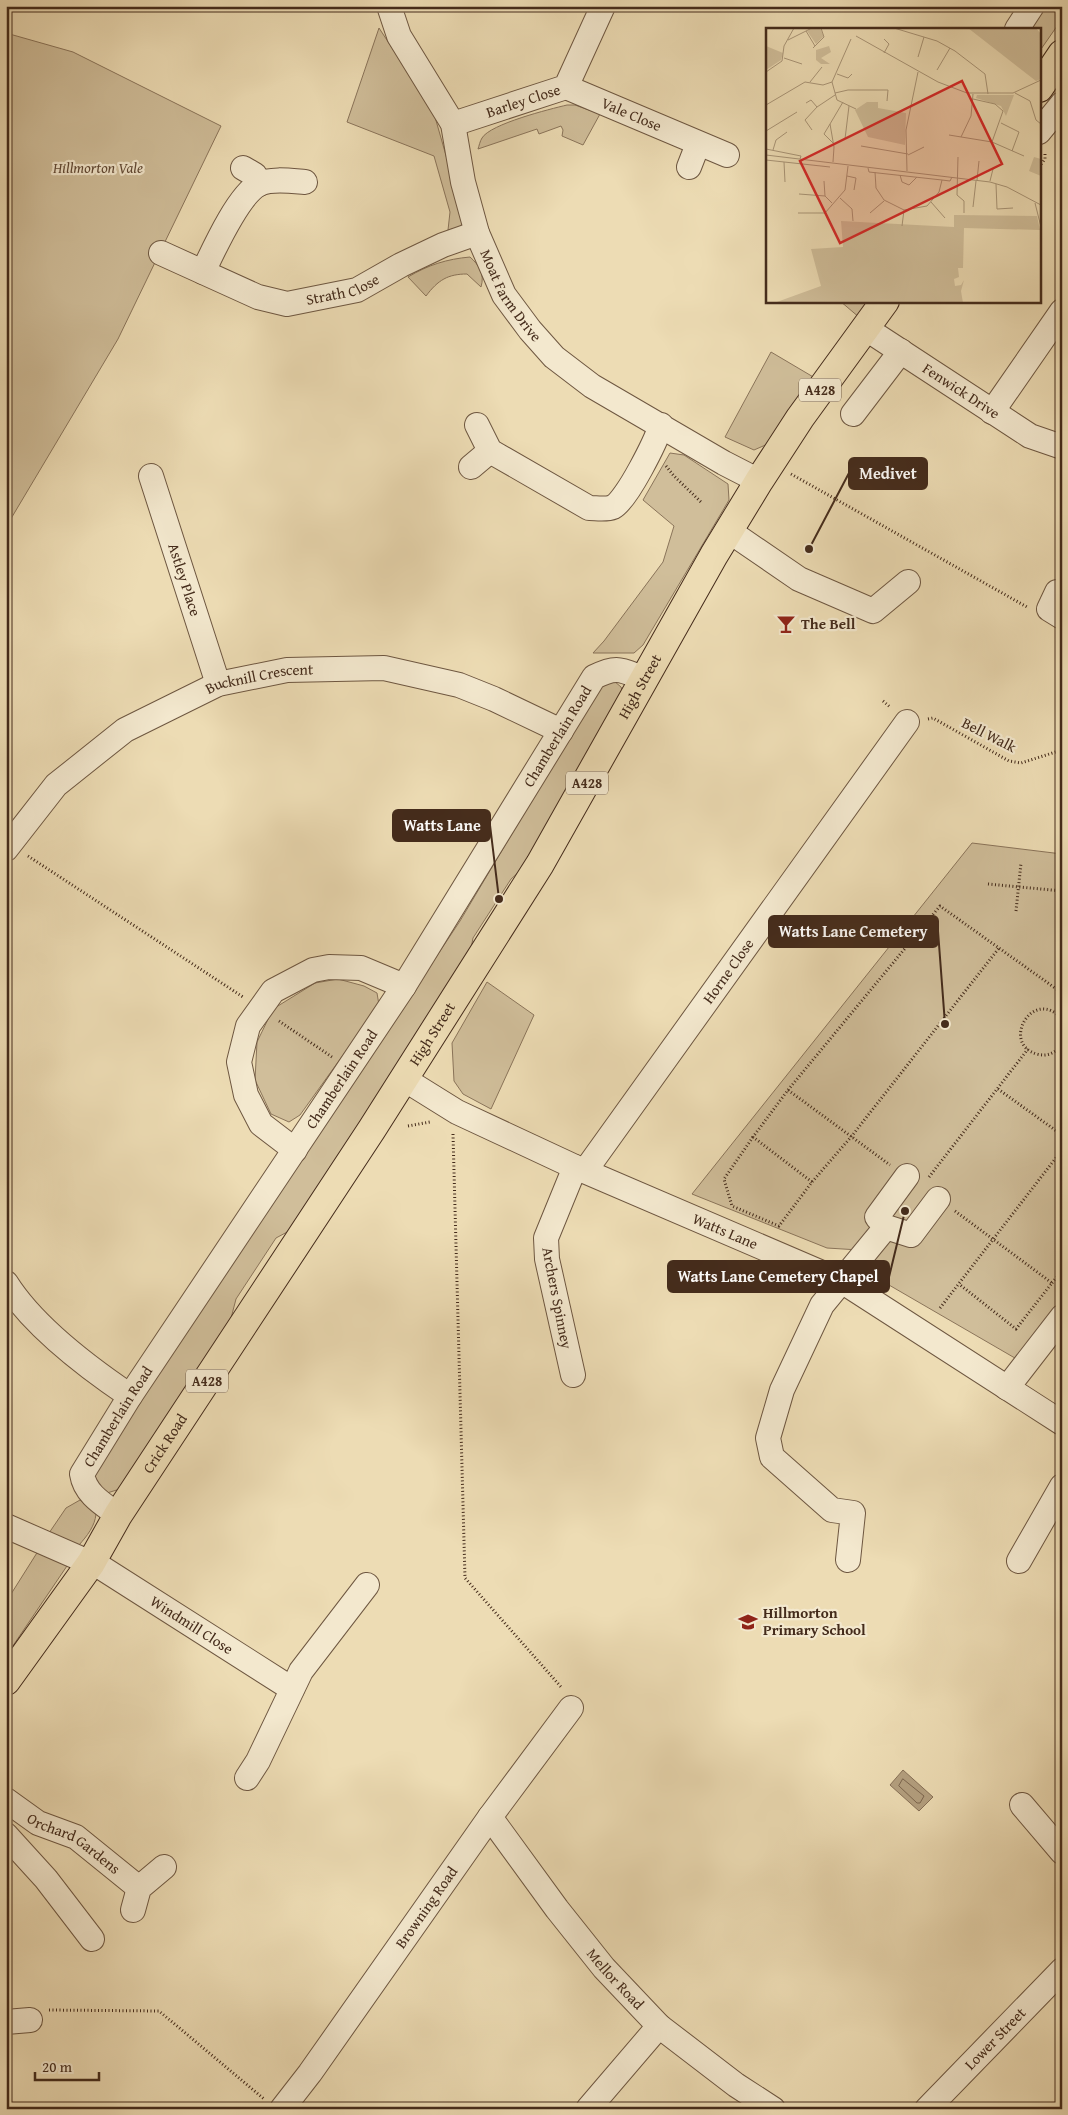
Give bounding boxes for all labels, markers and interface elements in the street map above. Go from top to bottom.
inset map [766,28,1040,302]
street label: Barley Close [483,79,563,122]
street label: Vale Close [598,92,665,136]
park label: Hillmorton Vale [52,157,143,178]
street label: Moat Farm Drive [475,246,547,346]
street label: Strath Close [304,268,383,310]
street label: Fenwick Drive [919,358,1004,423]
road number: A428 [799,378,841,402]
callout: Medivet [849,458,927,489]
text: Medivet [859,461,917,485]
street label: Astley Place [163,540,206,619]
bar icon: The Bell [775,613,797,635]
place label: The Bell [801,613,856,634]
street label: High Street [613,649,667,723]
street label: Bucknill Crescent [201,658,314,699]
street label: Chamberlain Road [518,681,596,791]
street label: Bell Walk [958,712,1020,757]
road number: A428 [566,771,608,794]
callout: Watts Lane [393,810,490,841]
text: Watts Lane [403,813,481,837]
callout: Watts Lane Cemetery [769,916,938,947]
text: Watts Lane Cemetery [779,919,928,943]
street label: Horne Close [697,934,759,1008]
street label: High Street [404,997,460,1070]
street label: Chamberlain Road [301,1025,382,1133]
street label: Watts Lane [689,1208,761,1254]
street label: Archers Spinney [537,1245,578,1351]
callout: Watts Lane Cemetery Chapel [668,1261,889,1292]
text: Watts Lane Cemetery Chapel [677,1264,879,1288]
street label: Chamberlain Road [78,1362,157,1471]
road number: A428 [186,1370,228,1392]
street label: Crick Road [137,1409,192,1477]
street label: Windmill Close [146,1590,237,1659]
place label: Hillmorton Primary School [763,1602,866,1640]
school or university icon: Hillmorton Primary School [737,1611,759,1633]
street label: Orchard Gardens [23,1807,125,1879]
street label: Browning Road [390,1862,462,1952]
street label: Mellor Road [582,1944,649,2014]
street label: Lower Street [960,2002,1031,2074]
scale bar [35,2050,99,2082]
text: 20 m [42,2056,73,2077]

